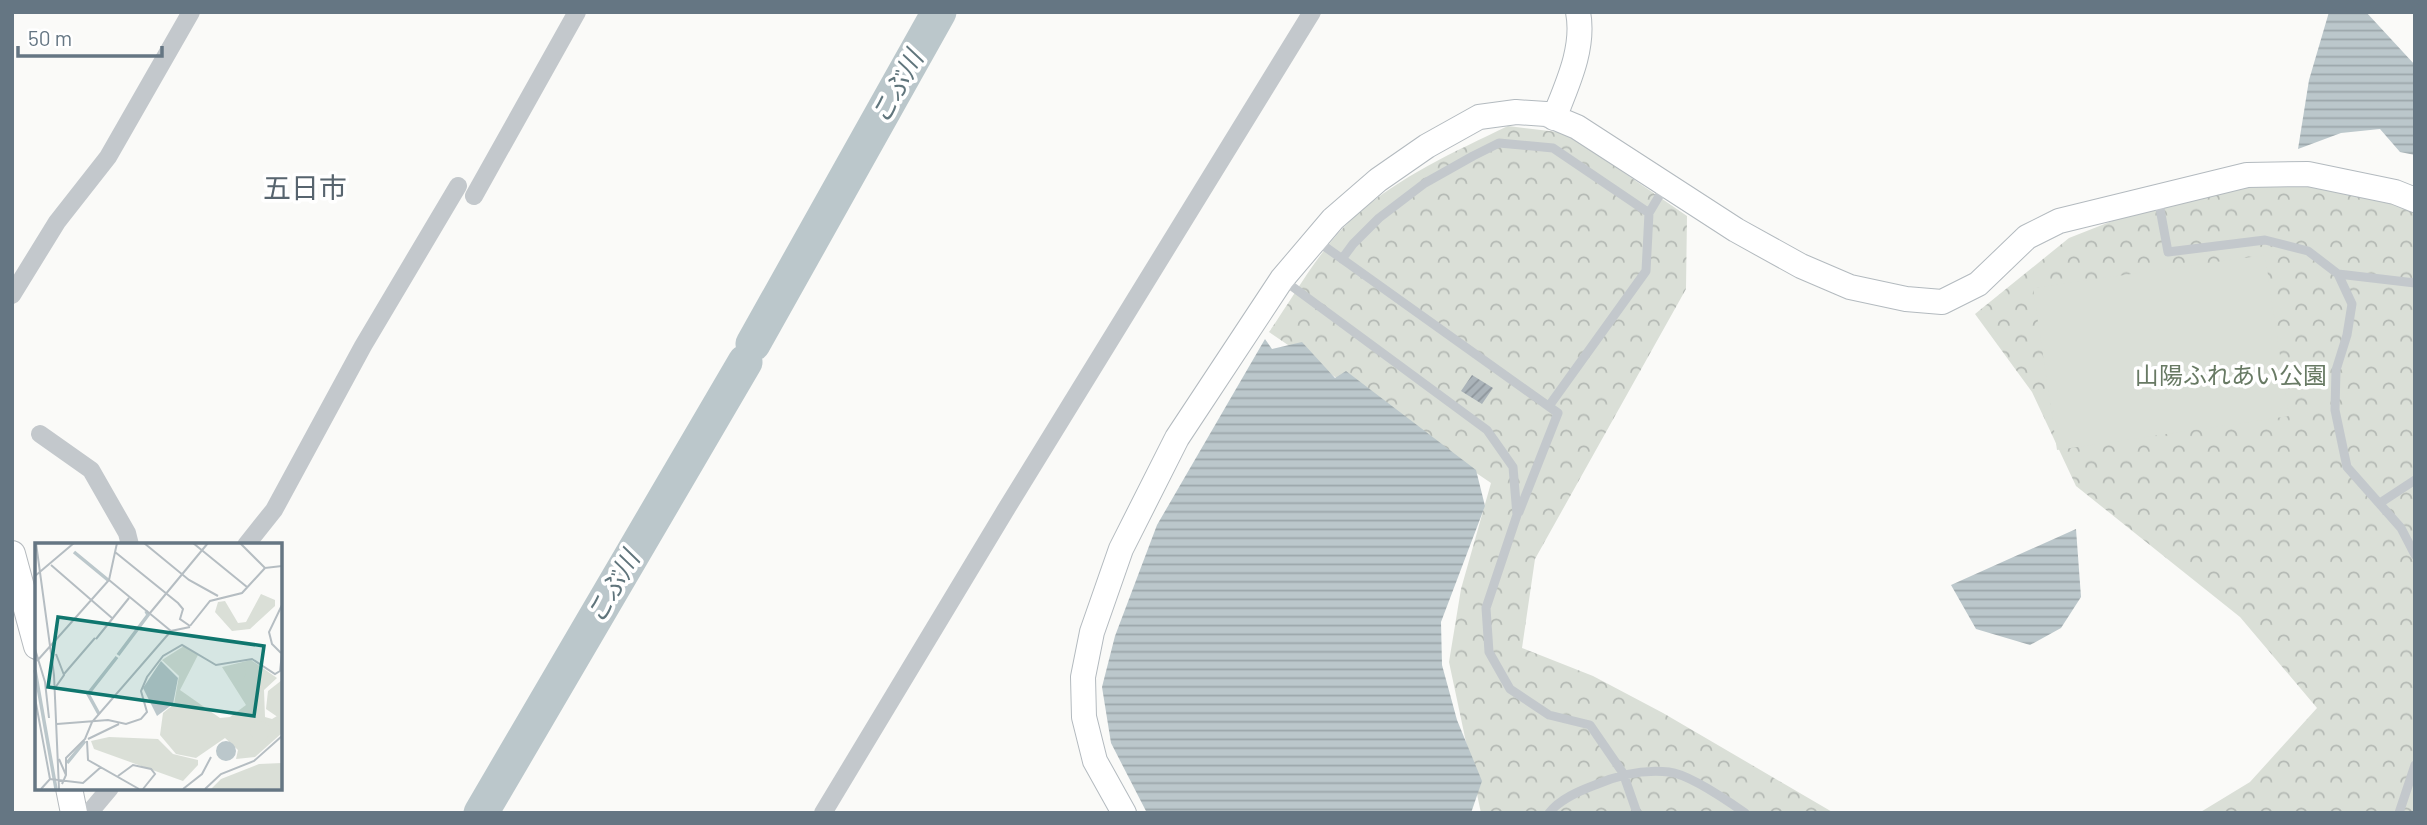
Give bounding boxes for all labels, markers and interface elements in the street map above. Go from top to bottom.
scale bar [18,14,161,58]
text: 50 m [28,25,72,50]
water label: こぶ川 [863,42,930,128]
district label: 五日市 [263,170,347,204]
park label: 山陽ふれあい公園 [2135,360,2327,389]
water label: こぶ川 [579,542,646,628]
inset map [35,543,282,790]

